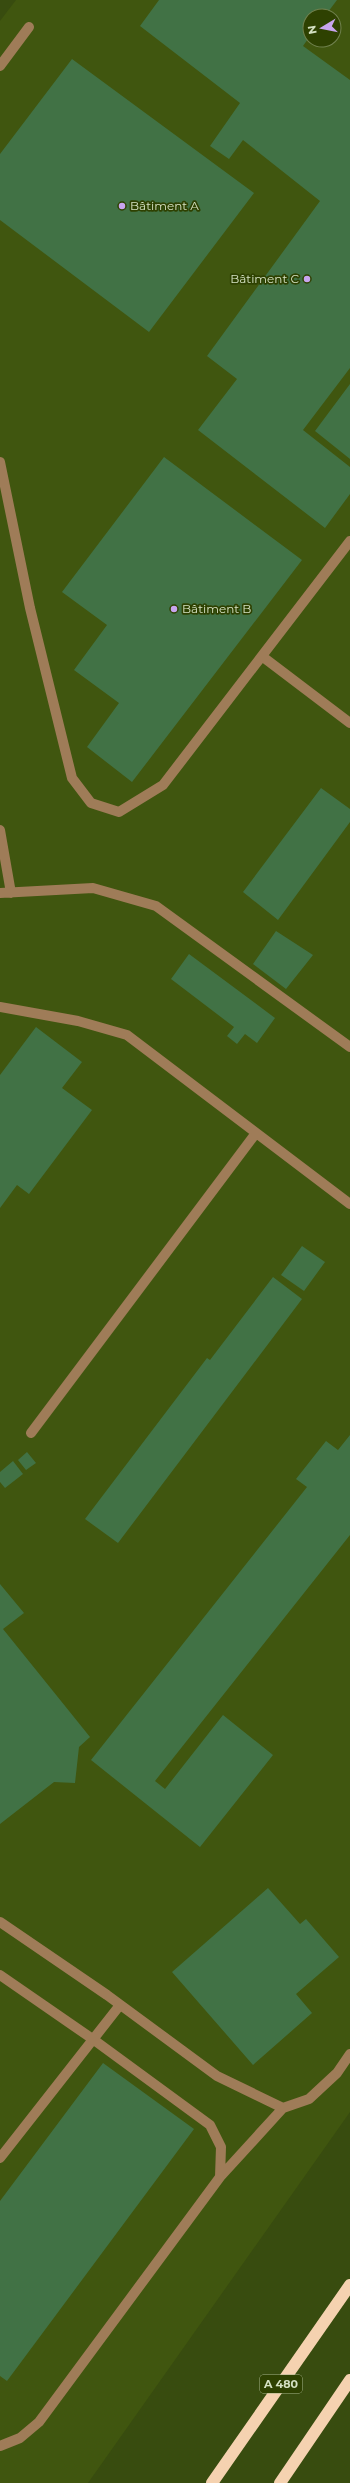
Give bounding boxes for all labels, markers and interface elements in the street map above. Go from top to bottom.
north arrow [302,8,342,48]
text: N [304,24,320,35]
place label: Bâtiment A [130,198,199,213]
marker: Bâtiment A [117,201,127,211]
place label: Bâtiment C [230,271,299,286]
marker: Bâtiment C [302,274,312,284]
place label: Bâtiment B [182,601,251,616]
marker: Bâtiment B [169,604,179,614]
road number: A 480 [260,2375,302,2393]

